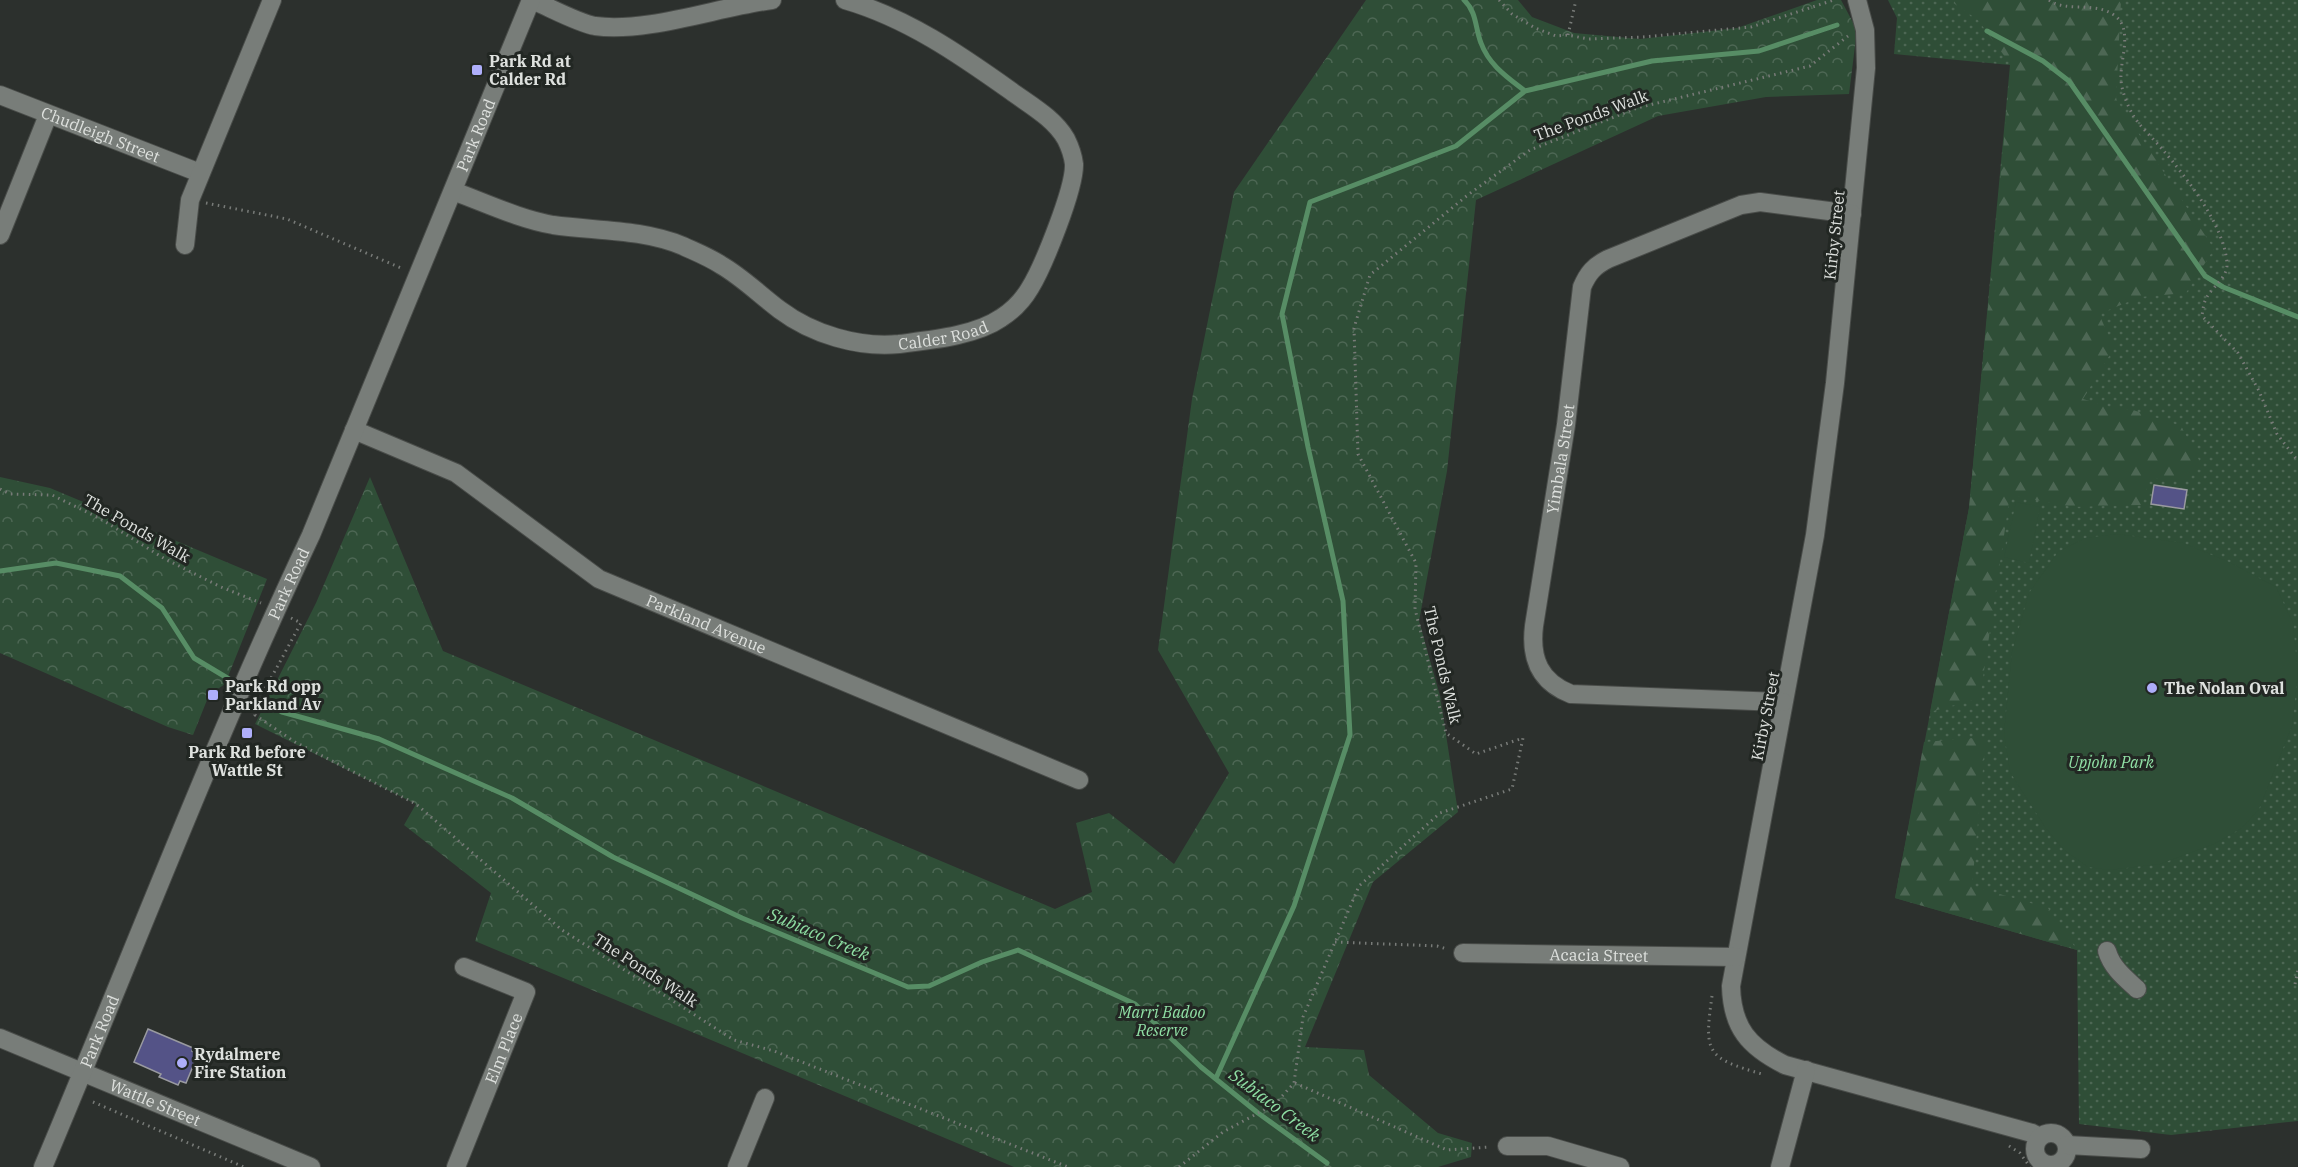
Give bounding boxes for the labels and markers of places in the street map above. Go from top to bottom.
place label: Park Rd at Calder Rd [489,51,571,89]
marker: Park Rd at Calder Rd [470,63,484,77]
place label: Park Rd opp Parkland Av [225,676,321,714]
place label: The Nolan Oval [2164,678,2285,698]
marker: The Nolan Oval [2145,681,2159,695]
marker: Park Rd opp Parkland Av [206,688,220,702]
marker: Park Rd before Wattle St [240,726,254,740]
place label: Park Rd before Wattle St [188,742,306,780]
place label: Rydalmere Fire Station [194,1044,287,1082]
marker: Rydalmere Fire Station [175,1056,189,1070]

